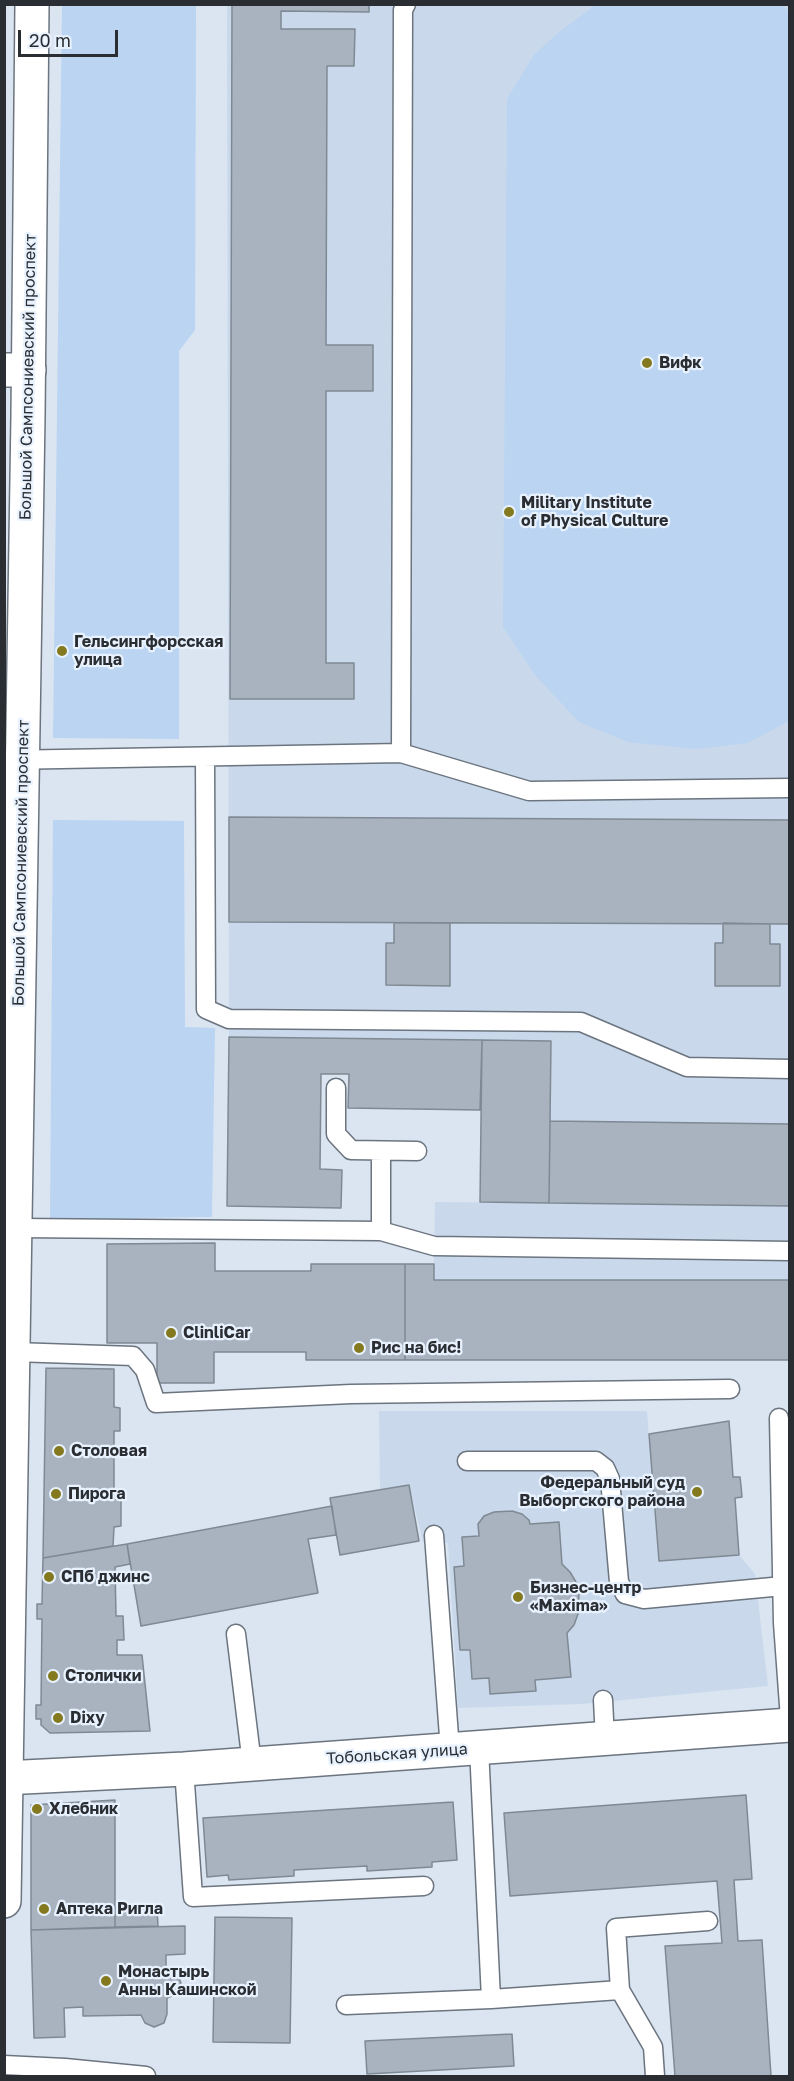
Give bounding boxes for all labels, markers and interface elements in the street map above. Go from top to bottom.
scale bar [21,18,122,56]
text: 20 m [29,29,71,51]
street label: Большой Сампсониевский проспект [16,234,40,520]
place label: Вифк [659,353,702,373]
marker: Вифк [640,356,654,370]
place label: Military Institute of Physical Culture [521,493,668,531]
marker: Military Institute of Physical Culture [502,505,516,519]
place label: Гельсингфорсская улица [74,632,223,670]
marker: Гельсингфорсская улица [55,644,69,658]
street label: Большой Сампсониевский проспект [9,720,33,1006]
place label: ClinliCar [183,1323,250,1343]
marker: ClinliCar [164,1326,178,1340]
place label: Рис на бис! [371,1338,461,1358]
marker: Рис на бис! [352,1341,366,1355]
place label: Столовая [71,1441,147,1461]
marker: Столовая [52,1444,66,1458]
place label: Федеральный суд Выборгского района [519,1473,685,1511]
place label: Пирога [68,1484,125,1504]
marker: Федеральный суд Выборгского района [690,1485,704,1499]
marker: Пирога [49,1487,63,1501]
place label: СПб джинс [61,1567,150,1587]
marker: СПб джинс [42,1570,56,1584]
place label: Бизнес-центр «Maxima» [530,1578,641,1616]
marker: Бизнес-центр «Maxima» [511,1590,525,1604]
place label: Столички [65,1666,142,1686]
marker: Столички [46,1669,60,1683]
place label: Dixy [70,1708,105,1728]
marker: Dixy [51,1711,65,1725]
street label: Тобольская улица [326,1739,468,1769]
place label: Хлебник [49,1799,118,1819]
marker: Хлебник [30,1802,44,1816]
place label: Аптека Ригла [56,1899,163,1919]
marker: Аптека Ригла [37,1902,51,1916]
place label: Монастырь Анны Кашинской [118,1962,256,2000]
marker: Монастырь Анны Кашинской [99,1974,113,1988]

